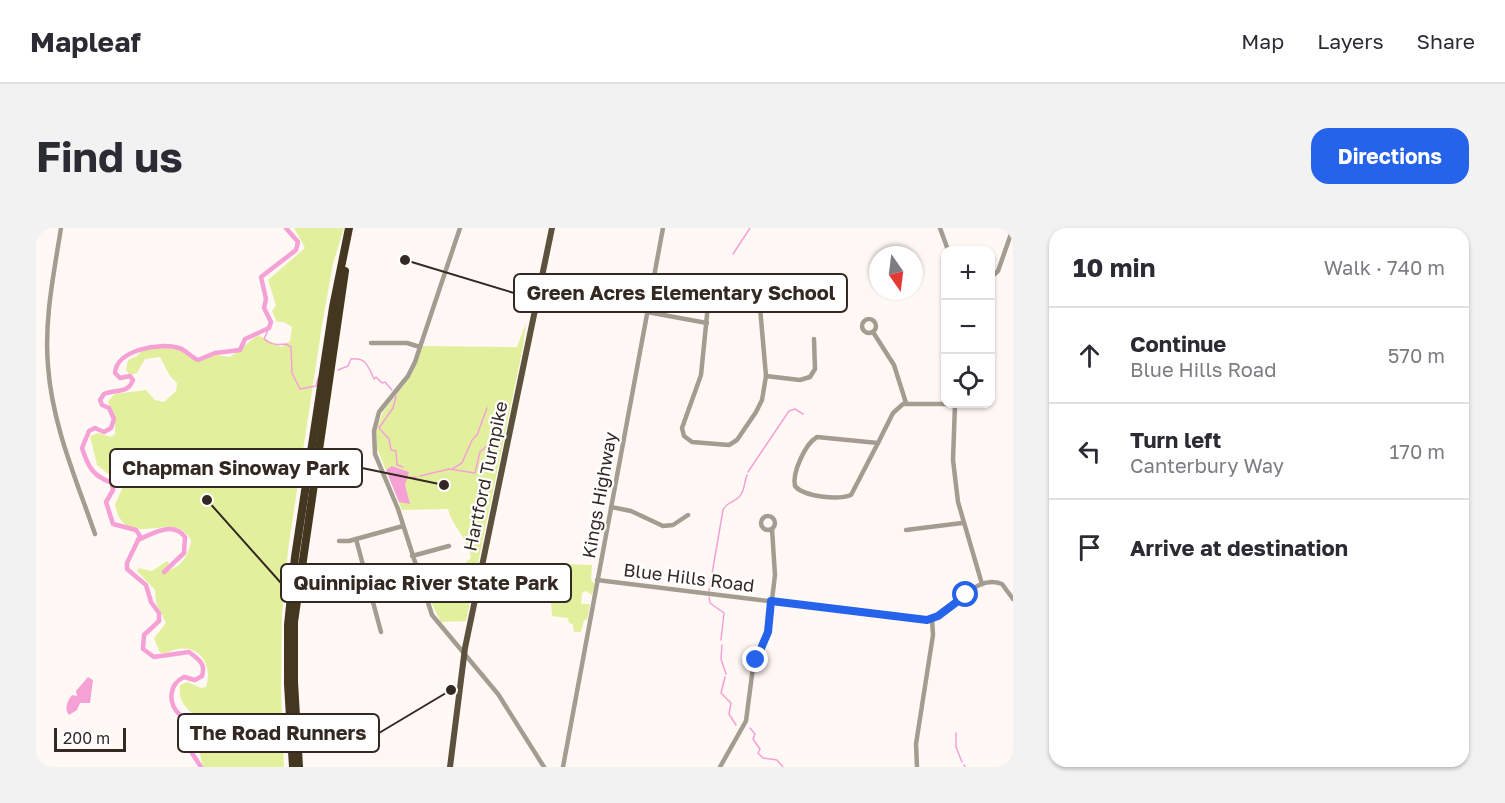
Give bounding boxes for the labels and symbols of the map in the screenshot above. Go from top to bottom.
north arrow [869,246,923,300]
callout: Green Acres Elementary School [514,274,847,312]
text: Green Acres Elementary School [527,280,836,304]
street label: Hartford Turnpike [458,399,512,553]
street label: Kings Highway [577,430,621,560]
callout: Chapman Sinoway Park [110,449,362,487]
text: Chapman Sinoway Park [122,455,350,479]
street label: Blue Hills Road [622,558,756,596]
callout: Quinnipiac River State Park [281,564,571,602]
text: Quinnipiac River State Park [293,570,559,594]
route start [952,581,978,607]
route end [742,646,768,672]
callout: The Road Runners [178,714,379,752]
text: The Road Runners [190,720,366,744]
scale bar [54,725,126,752]

